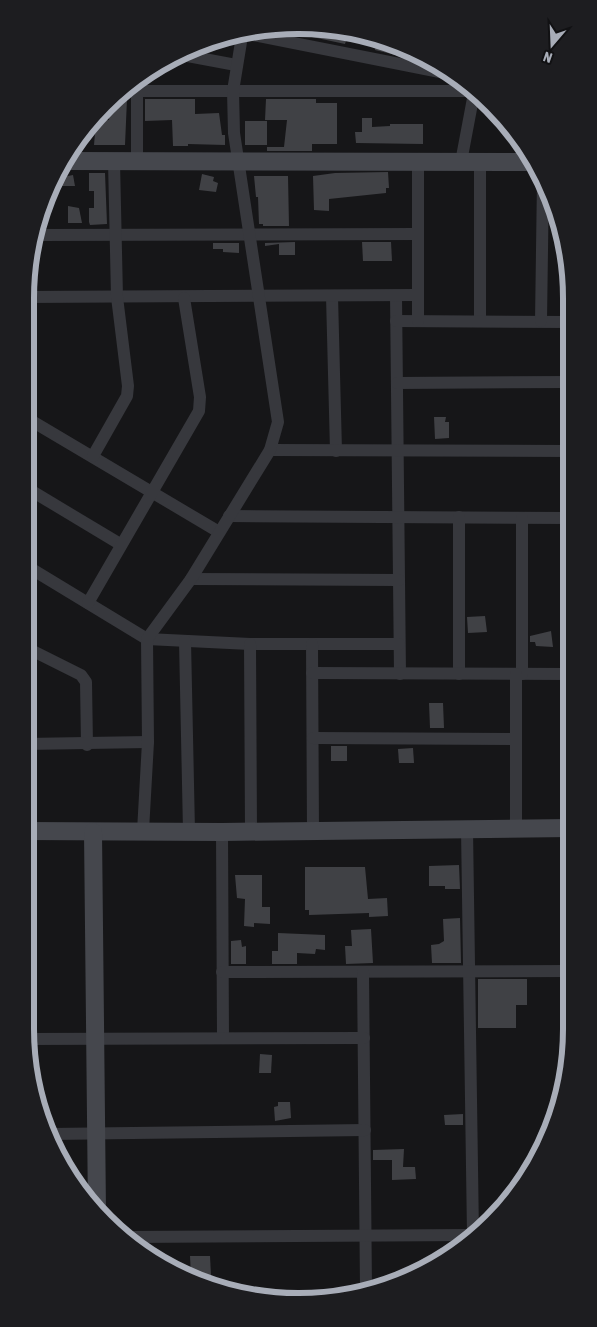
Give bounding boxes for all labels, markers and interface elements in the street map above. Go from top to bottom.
north arrow [527,20,577,70]
text: N [541,48,554,66]

